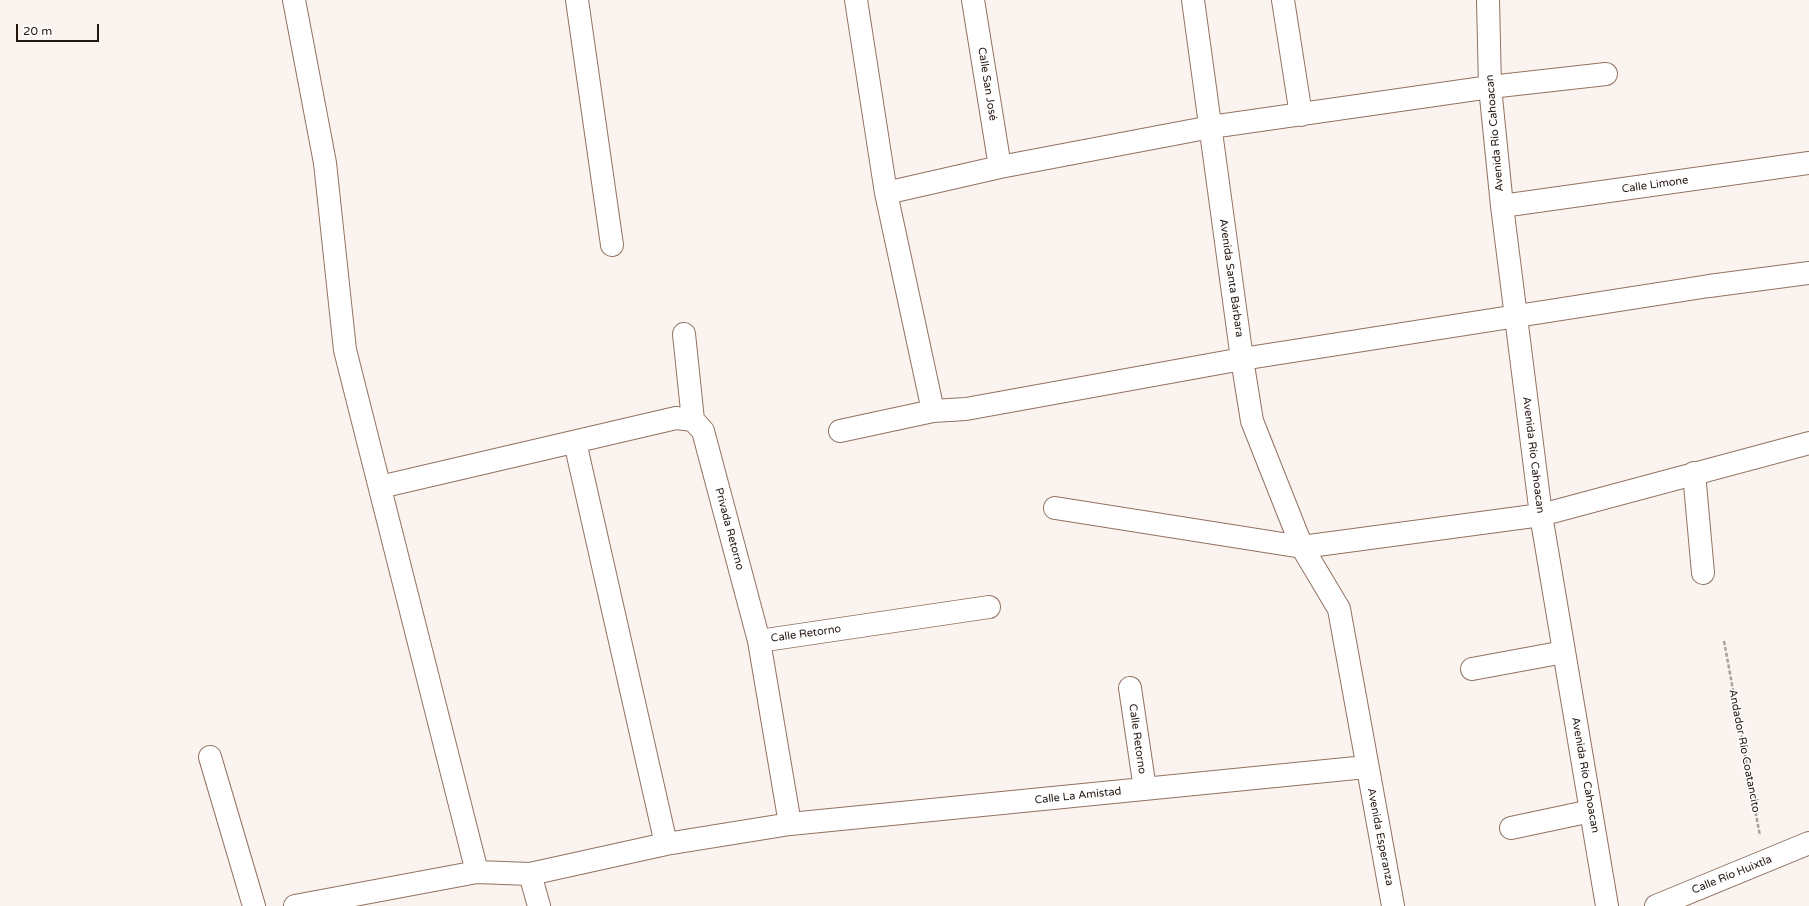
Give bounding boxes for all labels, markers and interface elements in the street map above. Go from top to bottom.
scale bar [18,16,101,42]
text: 20 m [23,24,52,38]
street label: Calle San José [975,46,999,122]
street label: Avenida Río Cahoacan [1483,74,1507,192]
street label: Calle Limone [1621,174,1689,196]
street label: Avenida Santa Bárbara [1216,218,1246,338]
street label: Avenida Río Cahoacan [1519,396,1547,514]
street label: Privada Retorno [712,486,746,572]
street label: Calle Retorno [770,623,842,645]
street label: Andador Río Coatancito [1726,688,1762,814]
street label: Calle Retorno [1126,703,1148,775]
street label: Avenida Río Cahoacan [1568,716,1602,834]
street label: Calle La Amistad [1034,785,1122,807]
street label: Avenida Esperanza [1364,787,1396,887]
street label: Calle Río Huixtla [1690,853,1774,897]

